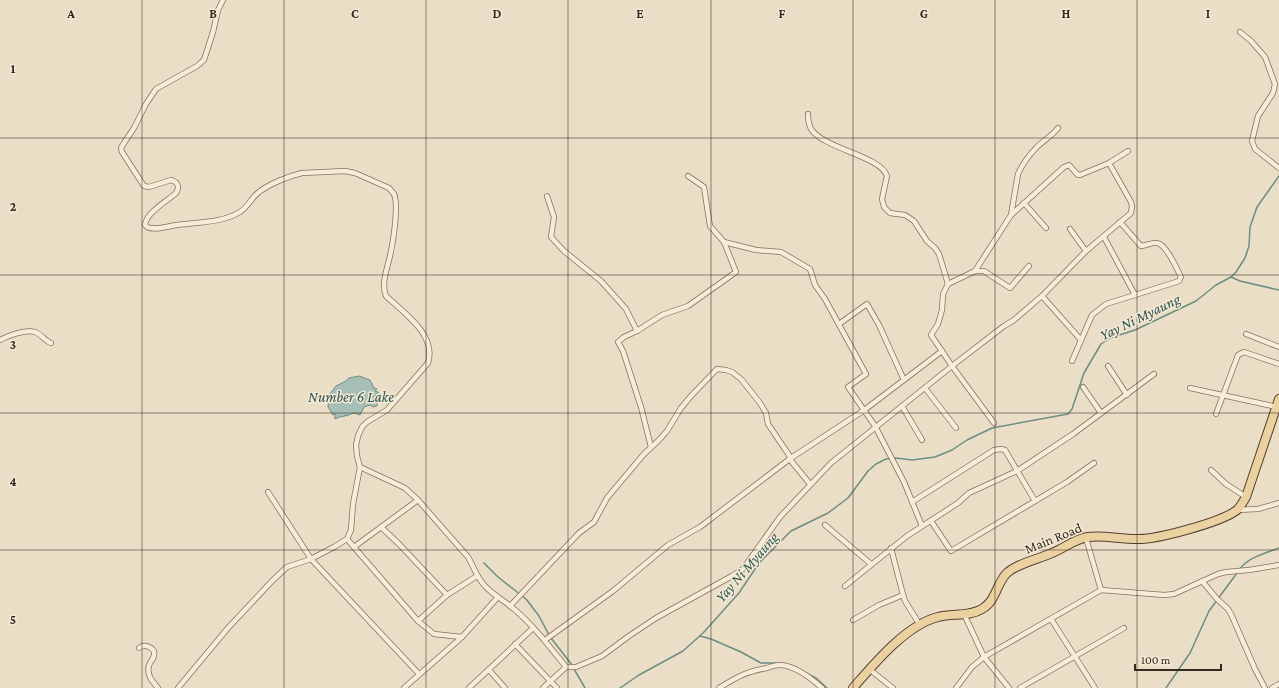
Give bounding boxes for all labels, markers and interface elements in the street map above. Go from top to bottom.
text: A [66,6,75,21]
text: B [209,6,217,21]
text: C [351,6,359,21]
text: D [493,6,502,21]
text: E [636,6,644,21]
text: F [779,6,786,21]
text: G [920,6,928,21]
text: H [1062,6,1071,21]
text: I [1206,6,1210,21]
text: 1 [11,61,16,76]
text: 2 [10,199,17,214]
water label: Yay Ni Myaung [1097,291,1183,344]
text: 3 [10,337,16,352]
water label: Number 6 Lake [308,389,394,405]
text: 4 [9,474,17,489]
street label: Main Road [1022,519,1085,557]
water label: Yay Ni Myaung [712,529,783,606]
text: 5 [10,612,16,627]
scale bar [1135,646,1221,672]
text: 100 m [1141,653,1171,667]

